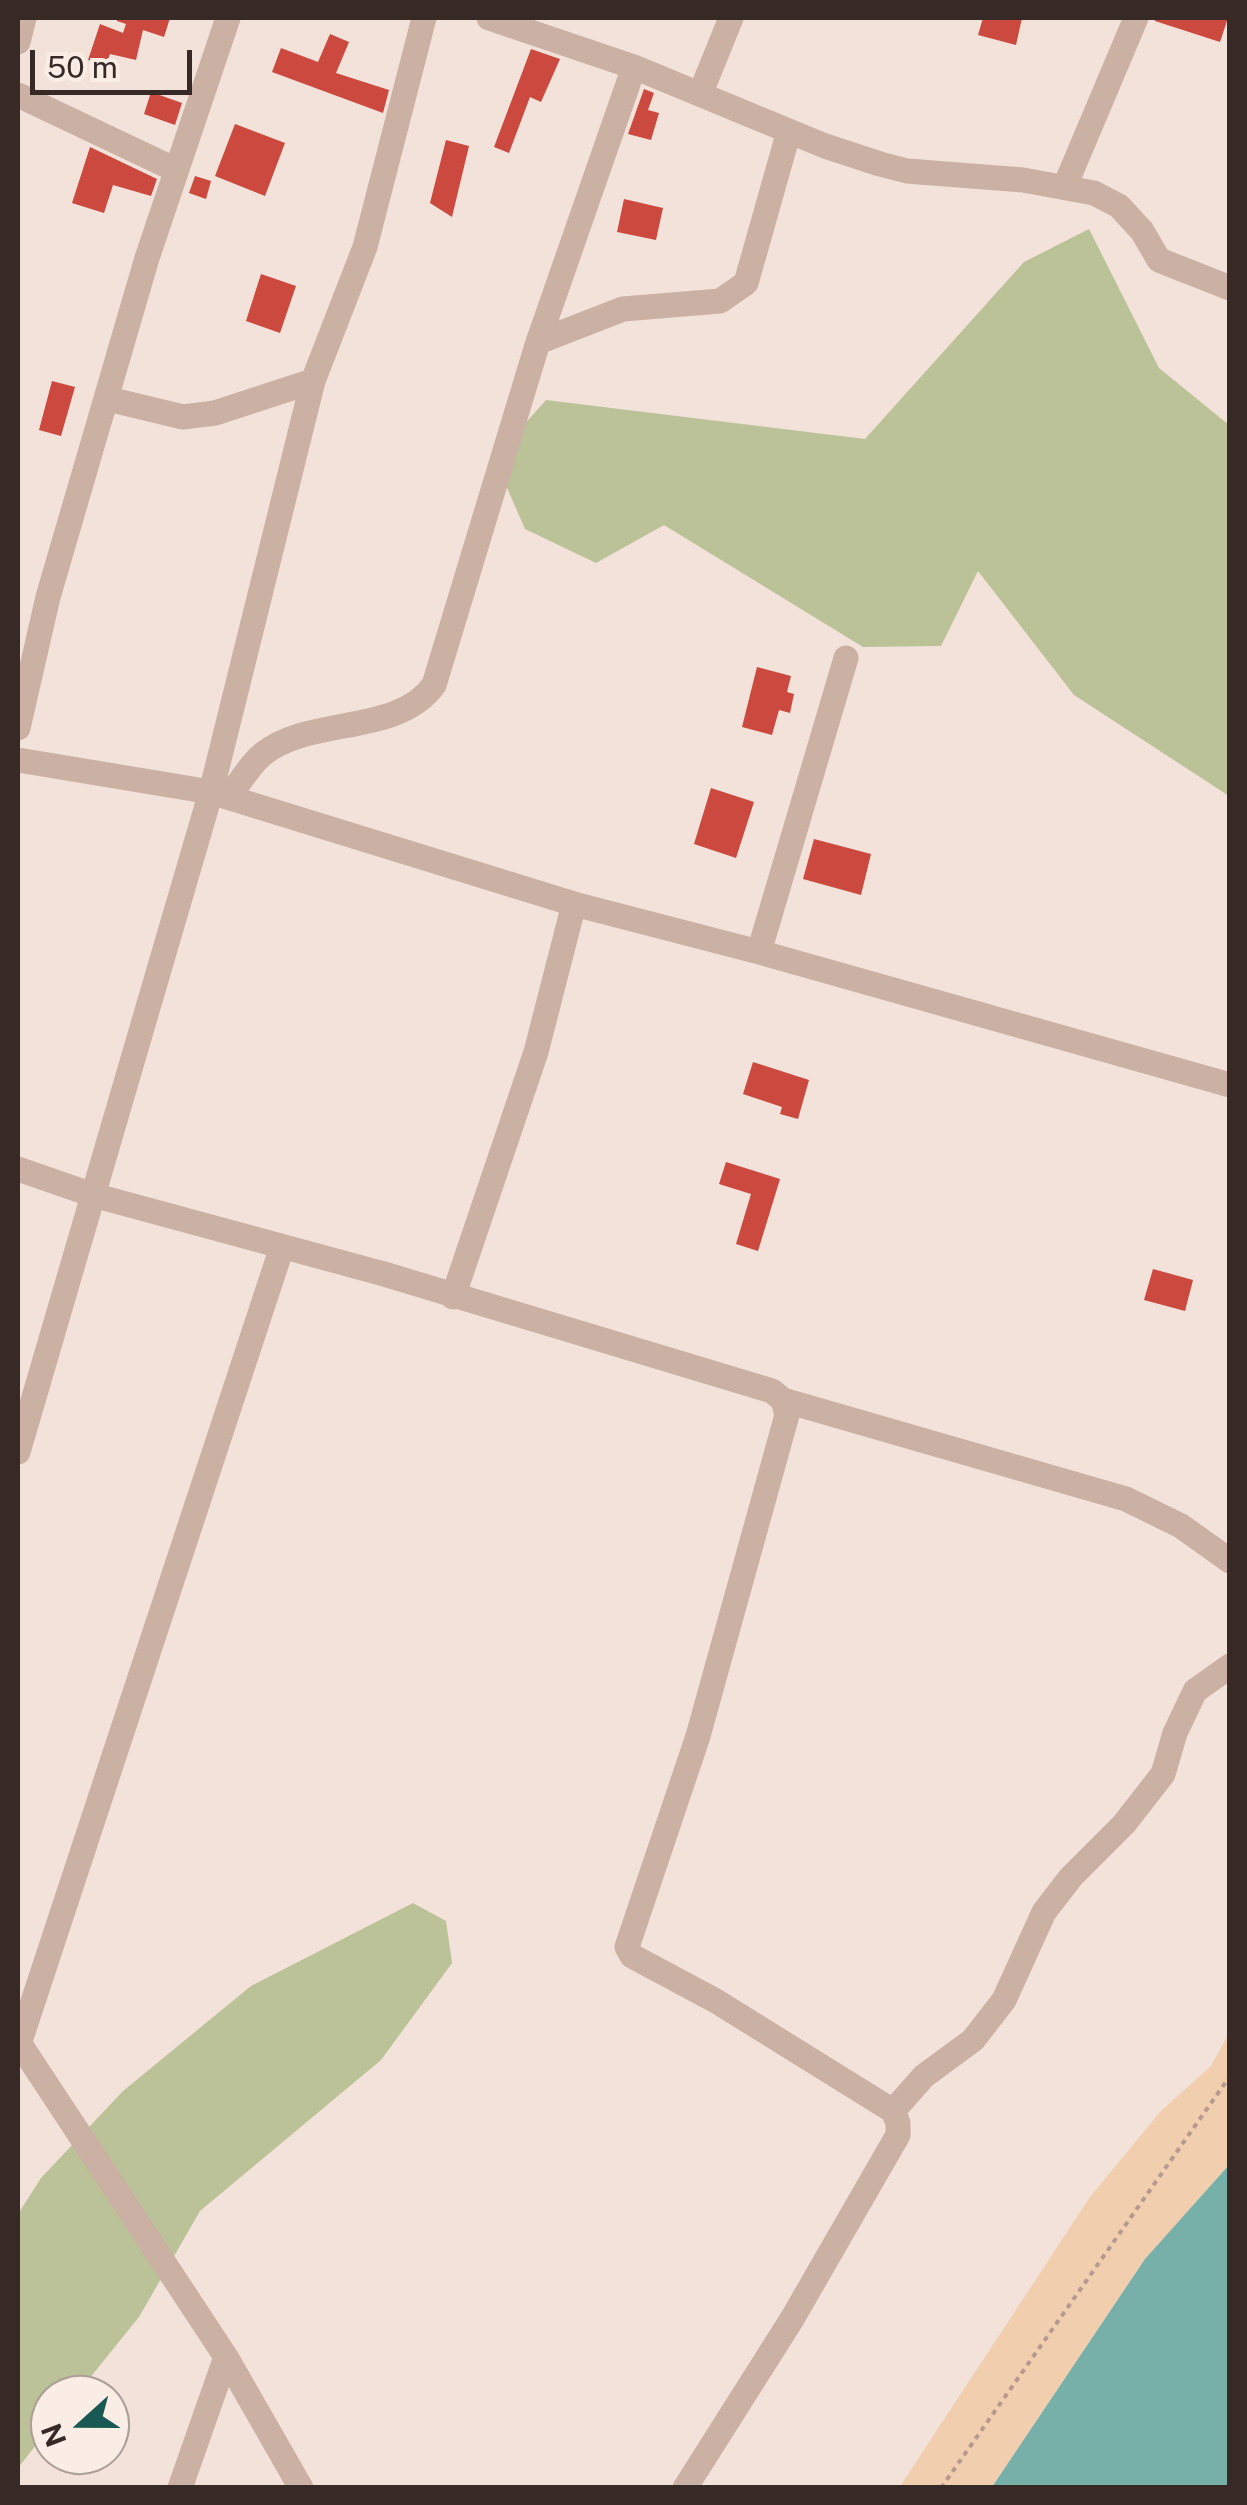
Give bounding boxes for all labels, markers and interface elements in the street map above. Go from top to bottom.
scale bar [35,30,198,92]
text: 50 m [47,49,118,85]
north arrow [30,2375,130,2475]
text: N [34,2419,73,2451]

